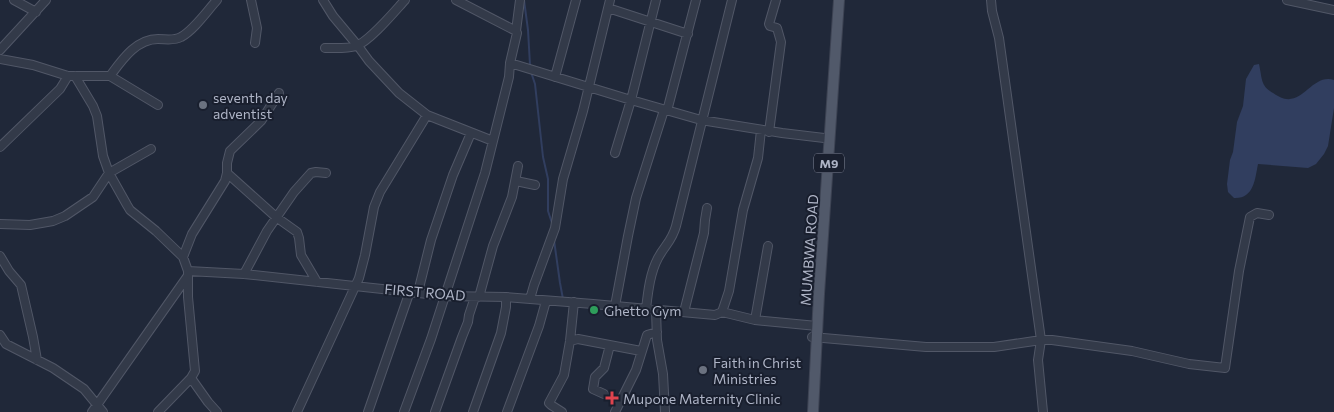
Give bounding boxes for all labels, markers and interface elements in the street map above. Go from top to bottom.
place label: seventh day adventist [213,89,288,122]
marker: seventh day adventist [197,99,209,111]
road number: M9 [814,154,844,172]
street label: MUMBWA ROAD [797,194,821,306]
street label: FIRST ROAD [384,280,466,304]
place label: Ghetto Gym [604,302,681,319]
marker: Ghetto Gym [588,304,600,316]
place label: Faith in Christ Ministries [713,354,802,387]
marker: Faith in Christ Ministries [697,364,709,376]
place label: Mupone Maternity Clinic [623,390,781,407]
marker: Mupone Maternity Clinic [605,391,619,405]

